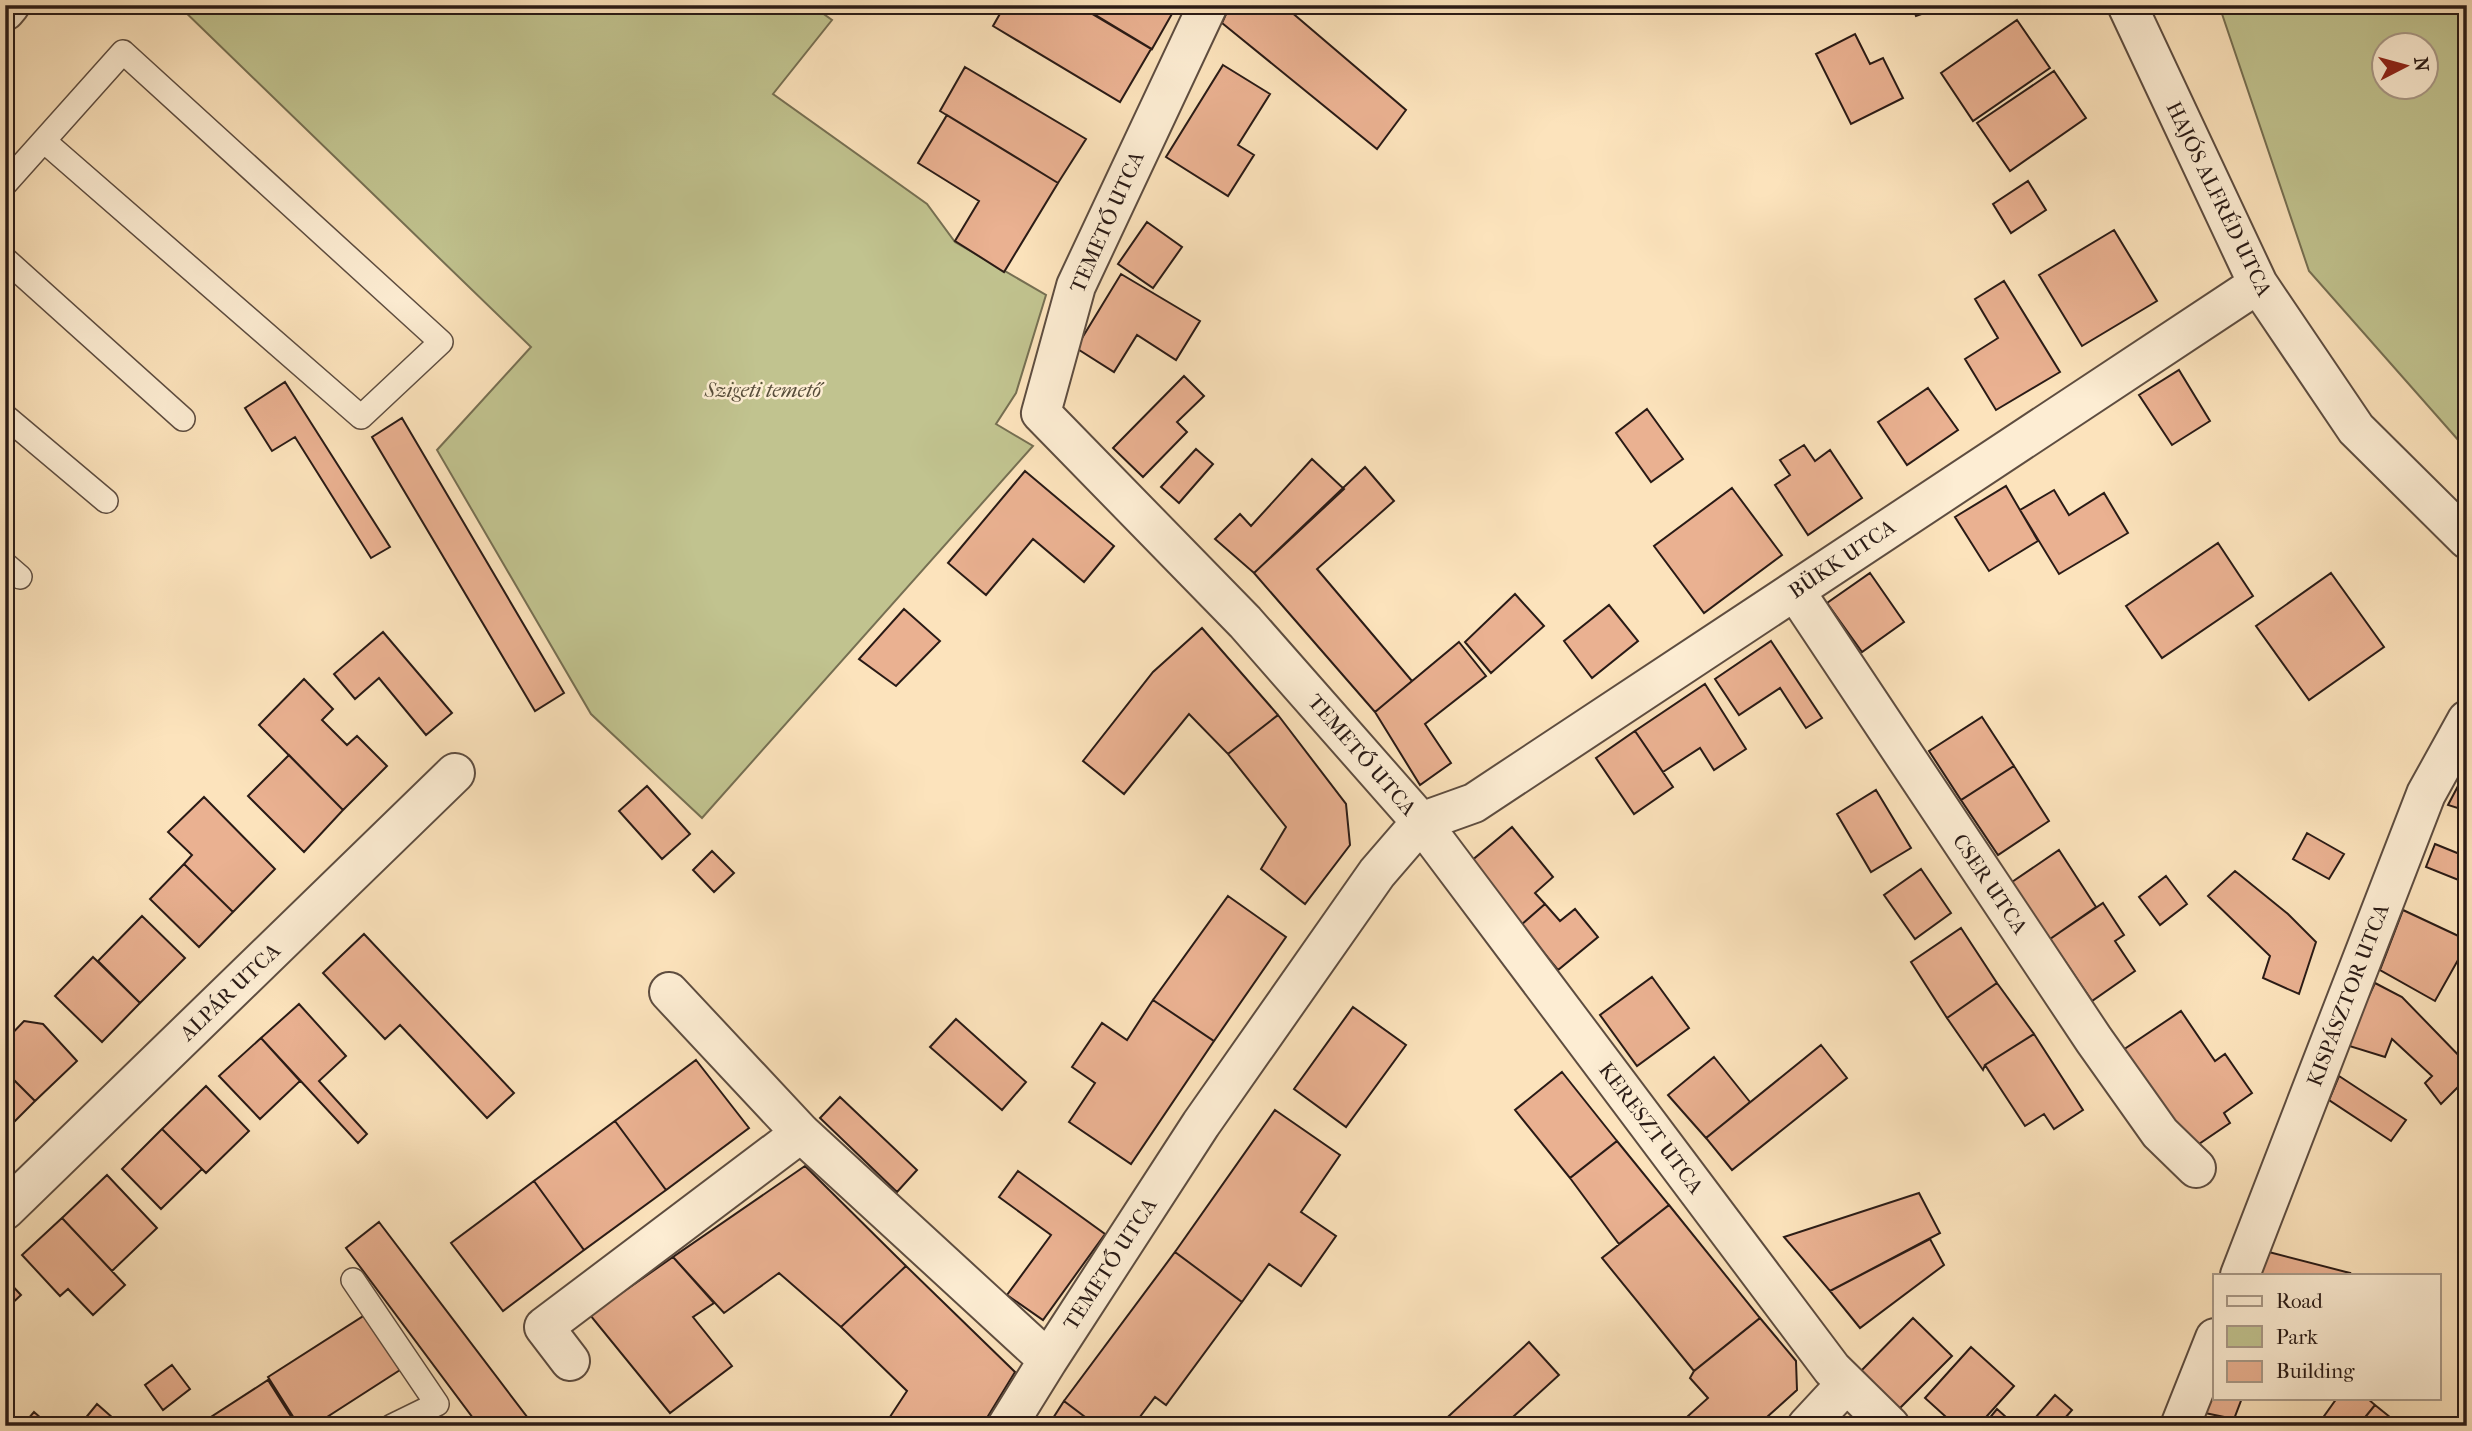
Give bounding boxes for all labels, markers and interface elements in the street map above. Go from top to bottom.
north arrow [2370,32,2440,102]
text: N [2409,56,2433,73]
street label: HAJÓS ALFRÉD UTCA [2161,97,2278,301]
street label: TEMETŐ UTCA [1064,147,1149,296]
park label: Szigeti temető [704,378,825,402]
street label: BÜKK UTCA [1784,514,1900,603]
street label: TEMETŐ UTCA [1303,689,1422,821]
street label: CSER UTCA [1948,829,2032,939]
street label: KISPÁSZTOR UTCA [2302,900,2394,1090]
street label: ALPÁR UTCA [174,938,285,1046]
street label: KERESZT UTCA [1594,1058,1708,1199]
street label: TEMETŐ UTCA [1058,1193,1162,1334]
legend [2213,1274,2440,1400]
text: Road [2276,1289,2323,1313]
text: Park [2276,1325,2318,1349]
text: Building [2276,1359,2355,1383]

